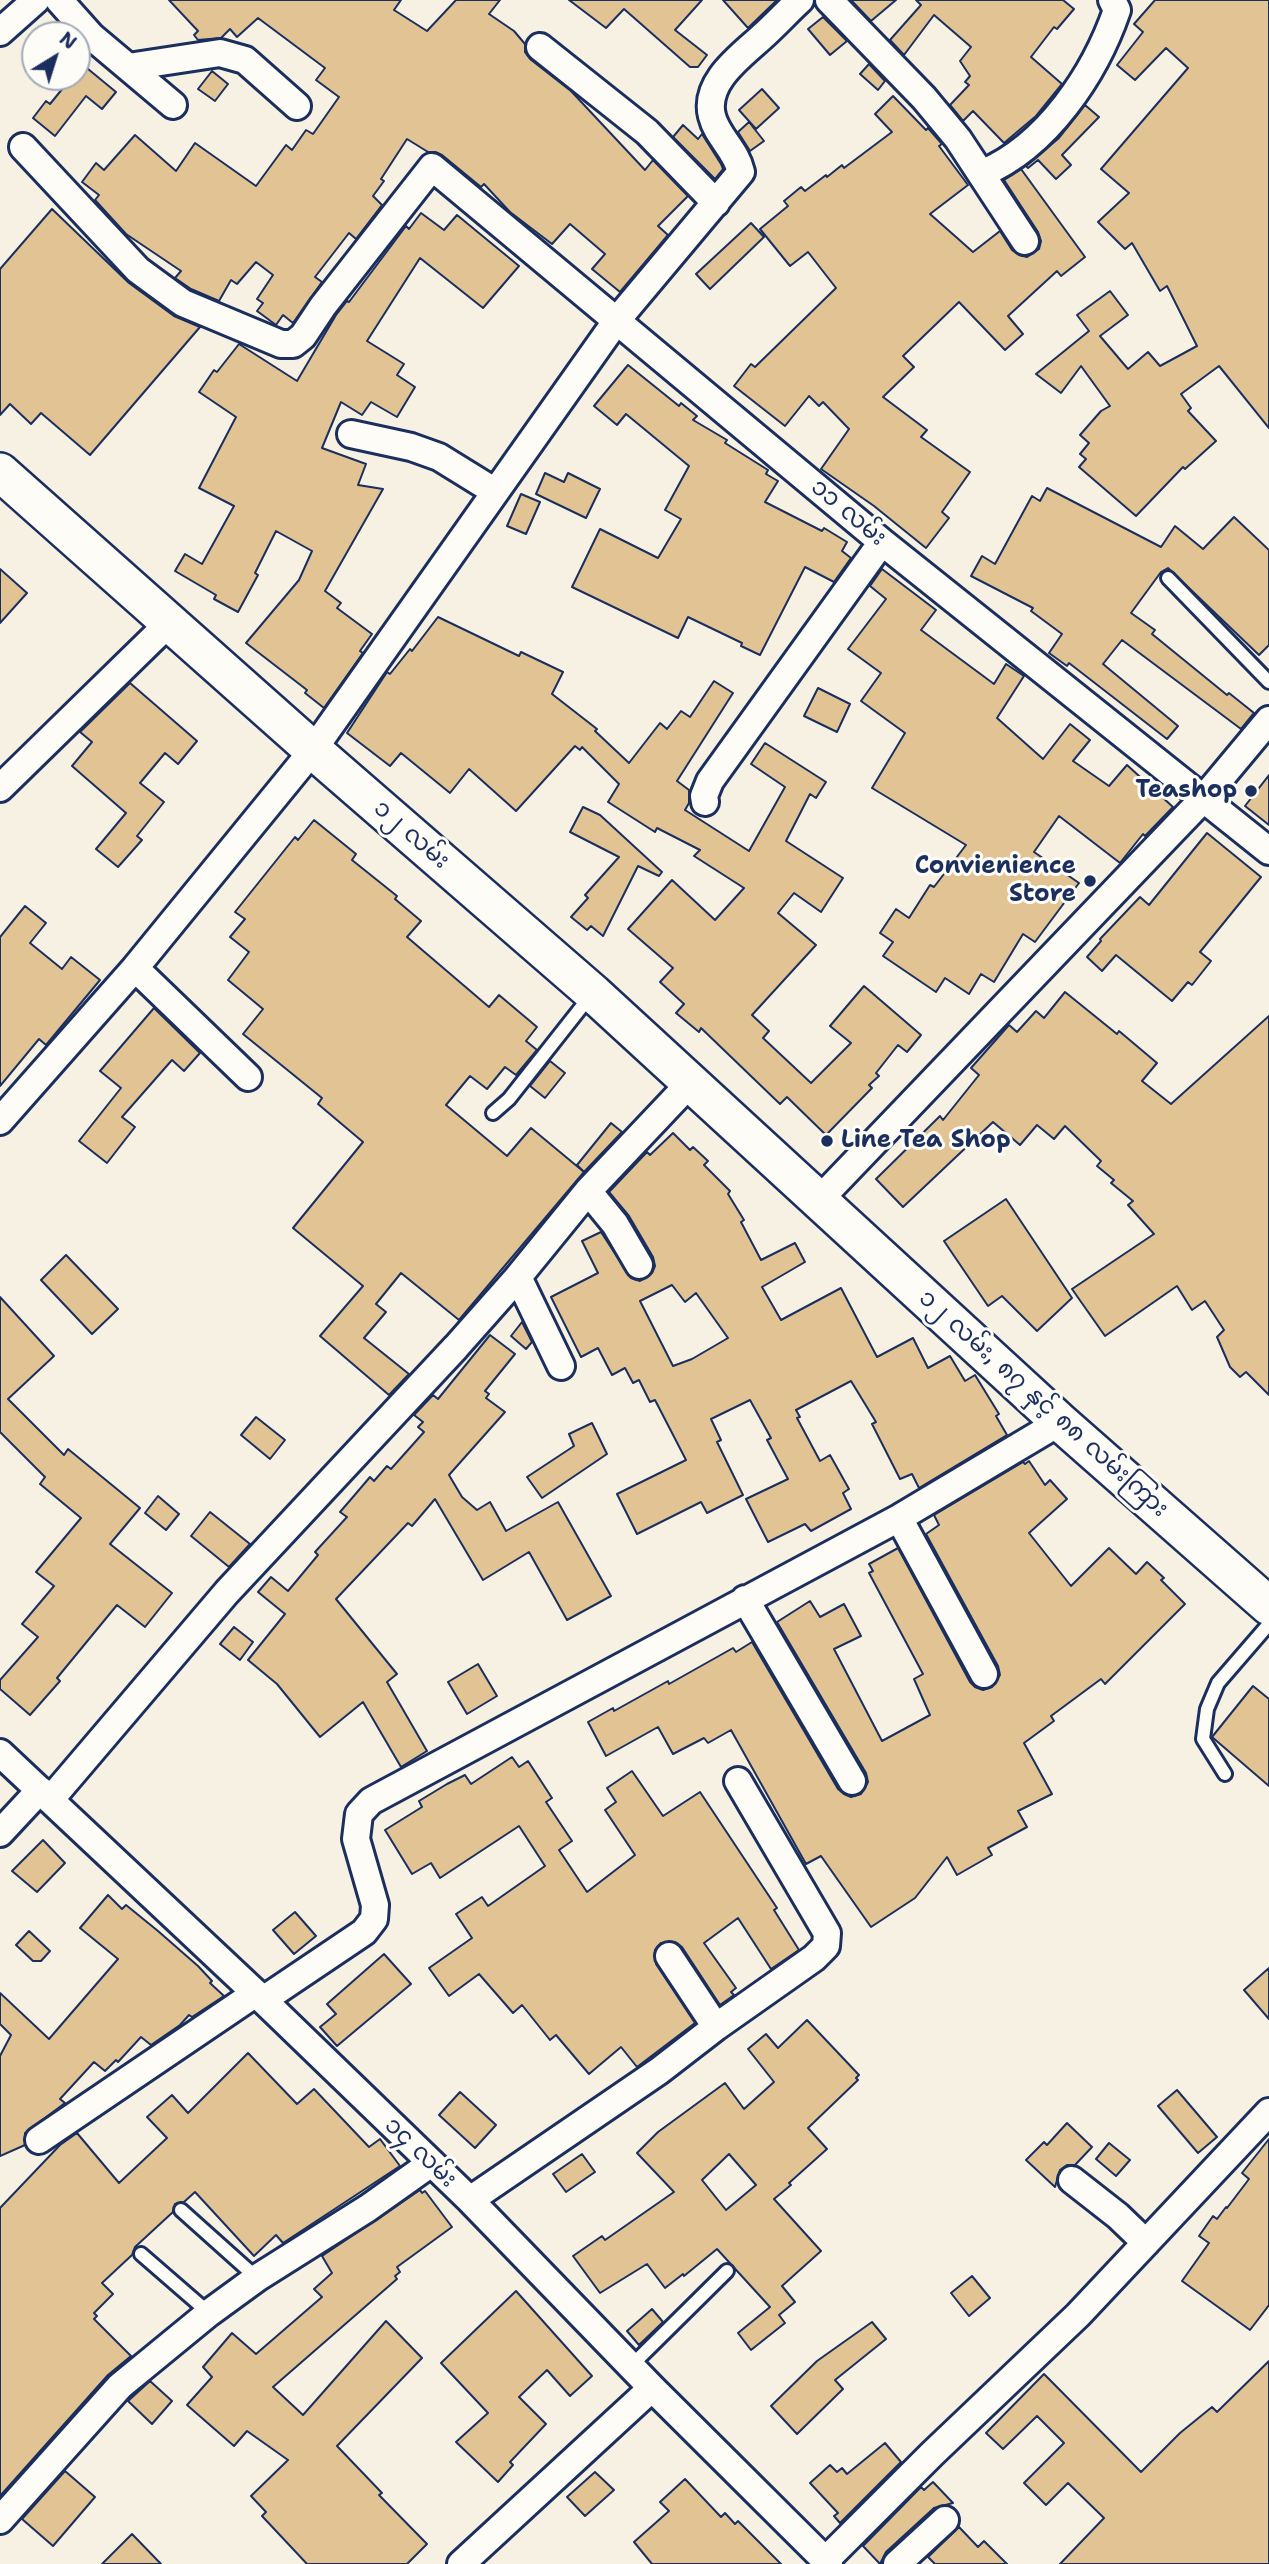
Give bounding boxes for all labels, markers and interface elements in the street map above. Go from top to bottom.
north arrow [21,21,91,91]
text: N [54,26,82,55]
street label: ၁၁ လမ်း [804,473,892,553]
place label: Teashop [1135,777,1237,805]
marker: Teashop [1243,783,1259,799]
street label: ၁၂ လမ်း [367,794,455,876]
place label: Convienience Store [915,853,1076,909]
marker: Convienience Store [1082,873,1098,889]
place label: Line Tea Shop [841,1127,1010,1155]
marker: Line Tea Shop [819,1133,835,1149]
street label: ၁၂ လမ်း, ၈၇ နှင့် ၈၈ လမ်းကြား [912,1284,1174,1524]
street label: ၁၄ လမ်း [378,2112,462,2194]

